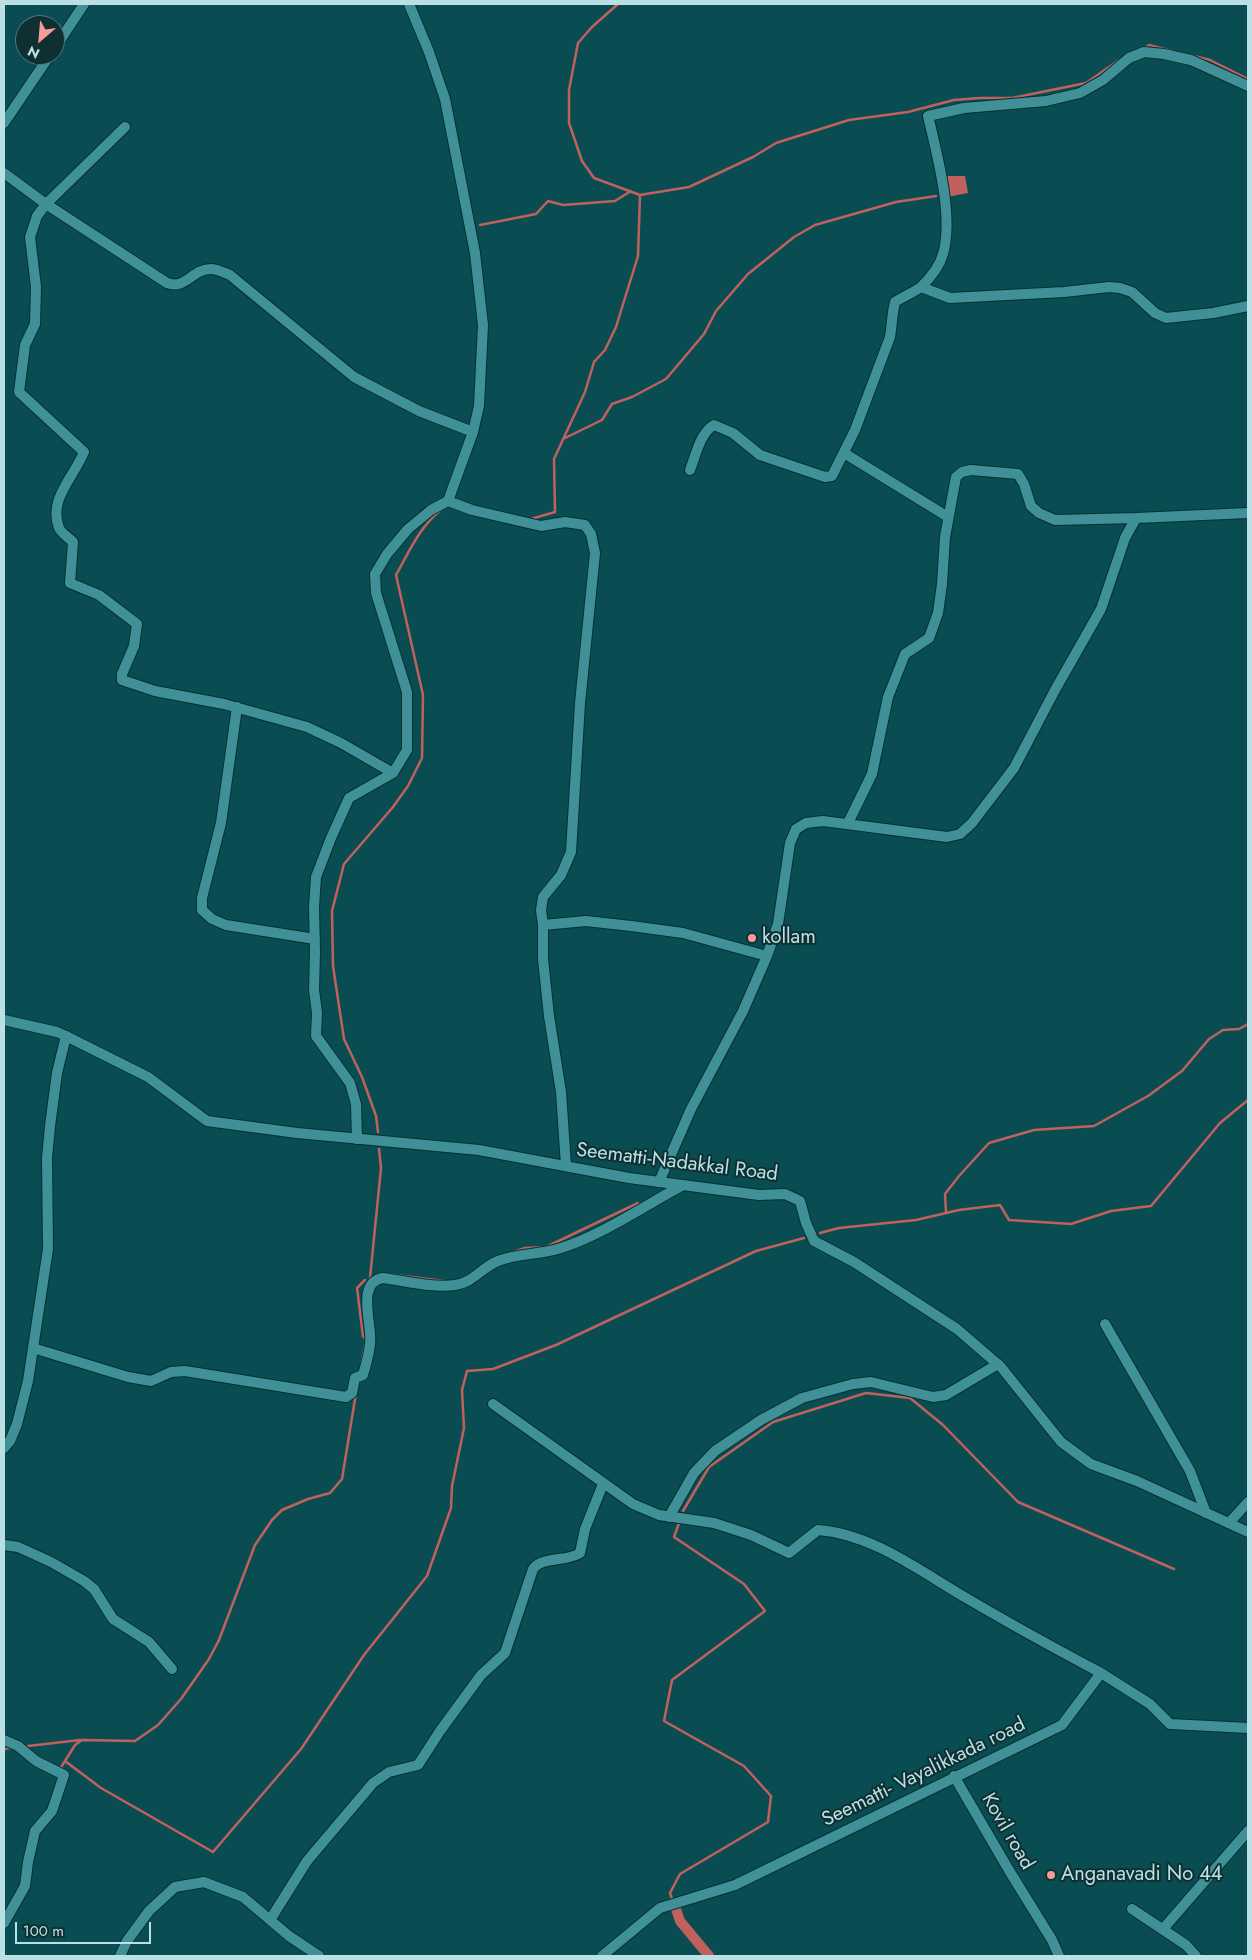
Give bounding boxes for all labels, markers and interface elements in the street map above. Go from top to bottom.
north arrow [15,15,65,65]
text: N [24,41,43,64]
place label: kollam [762,926,816,950]
marker: kollam [746,932,758,944]
street label: Seematti-Nadakkal Road [575,1139,779,1187]
street label: Seematti- Vayalikkada road [818,1713,1030,1833]
street label: Kovil road [976,1789,1038,1875]
place label: Anganavadi No 44 [1061,1863,1222,1887]
marker: Anganavadi No 44 [1045,1869,1057,1881]
scale bar [18,1912,154,1944]
text: 100 m [23,1920,64,1942]

